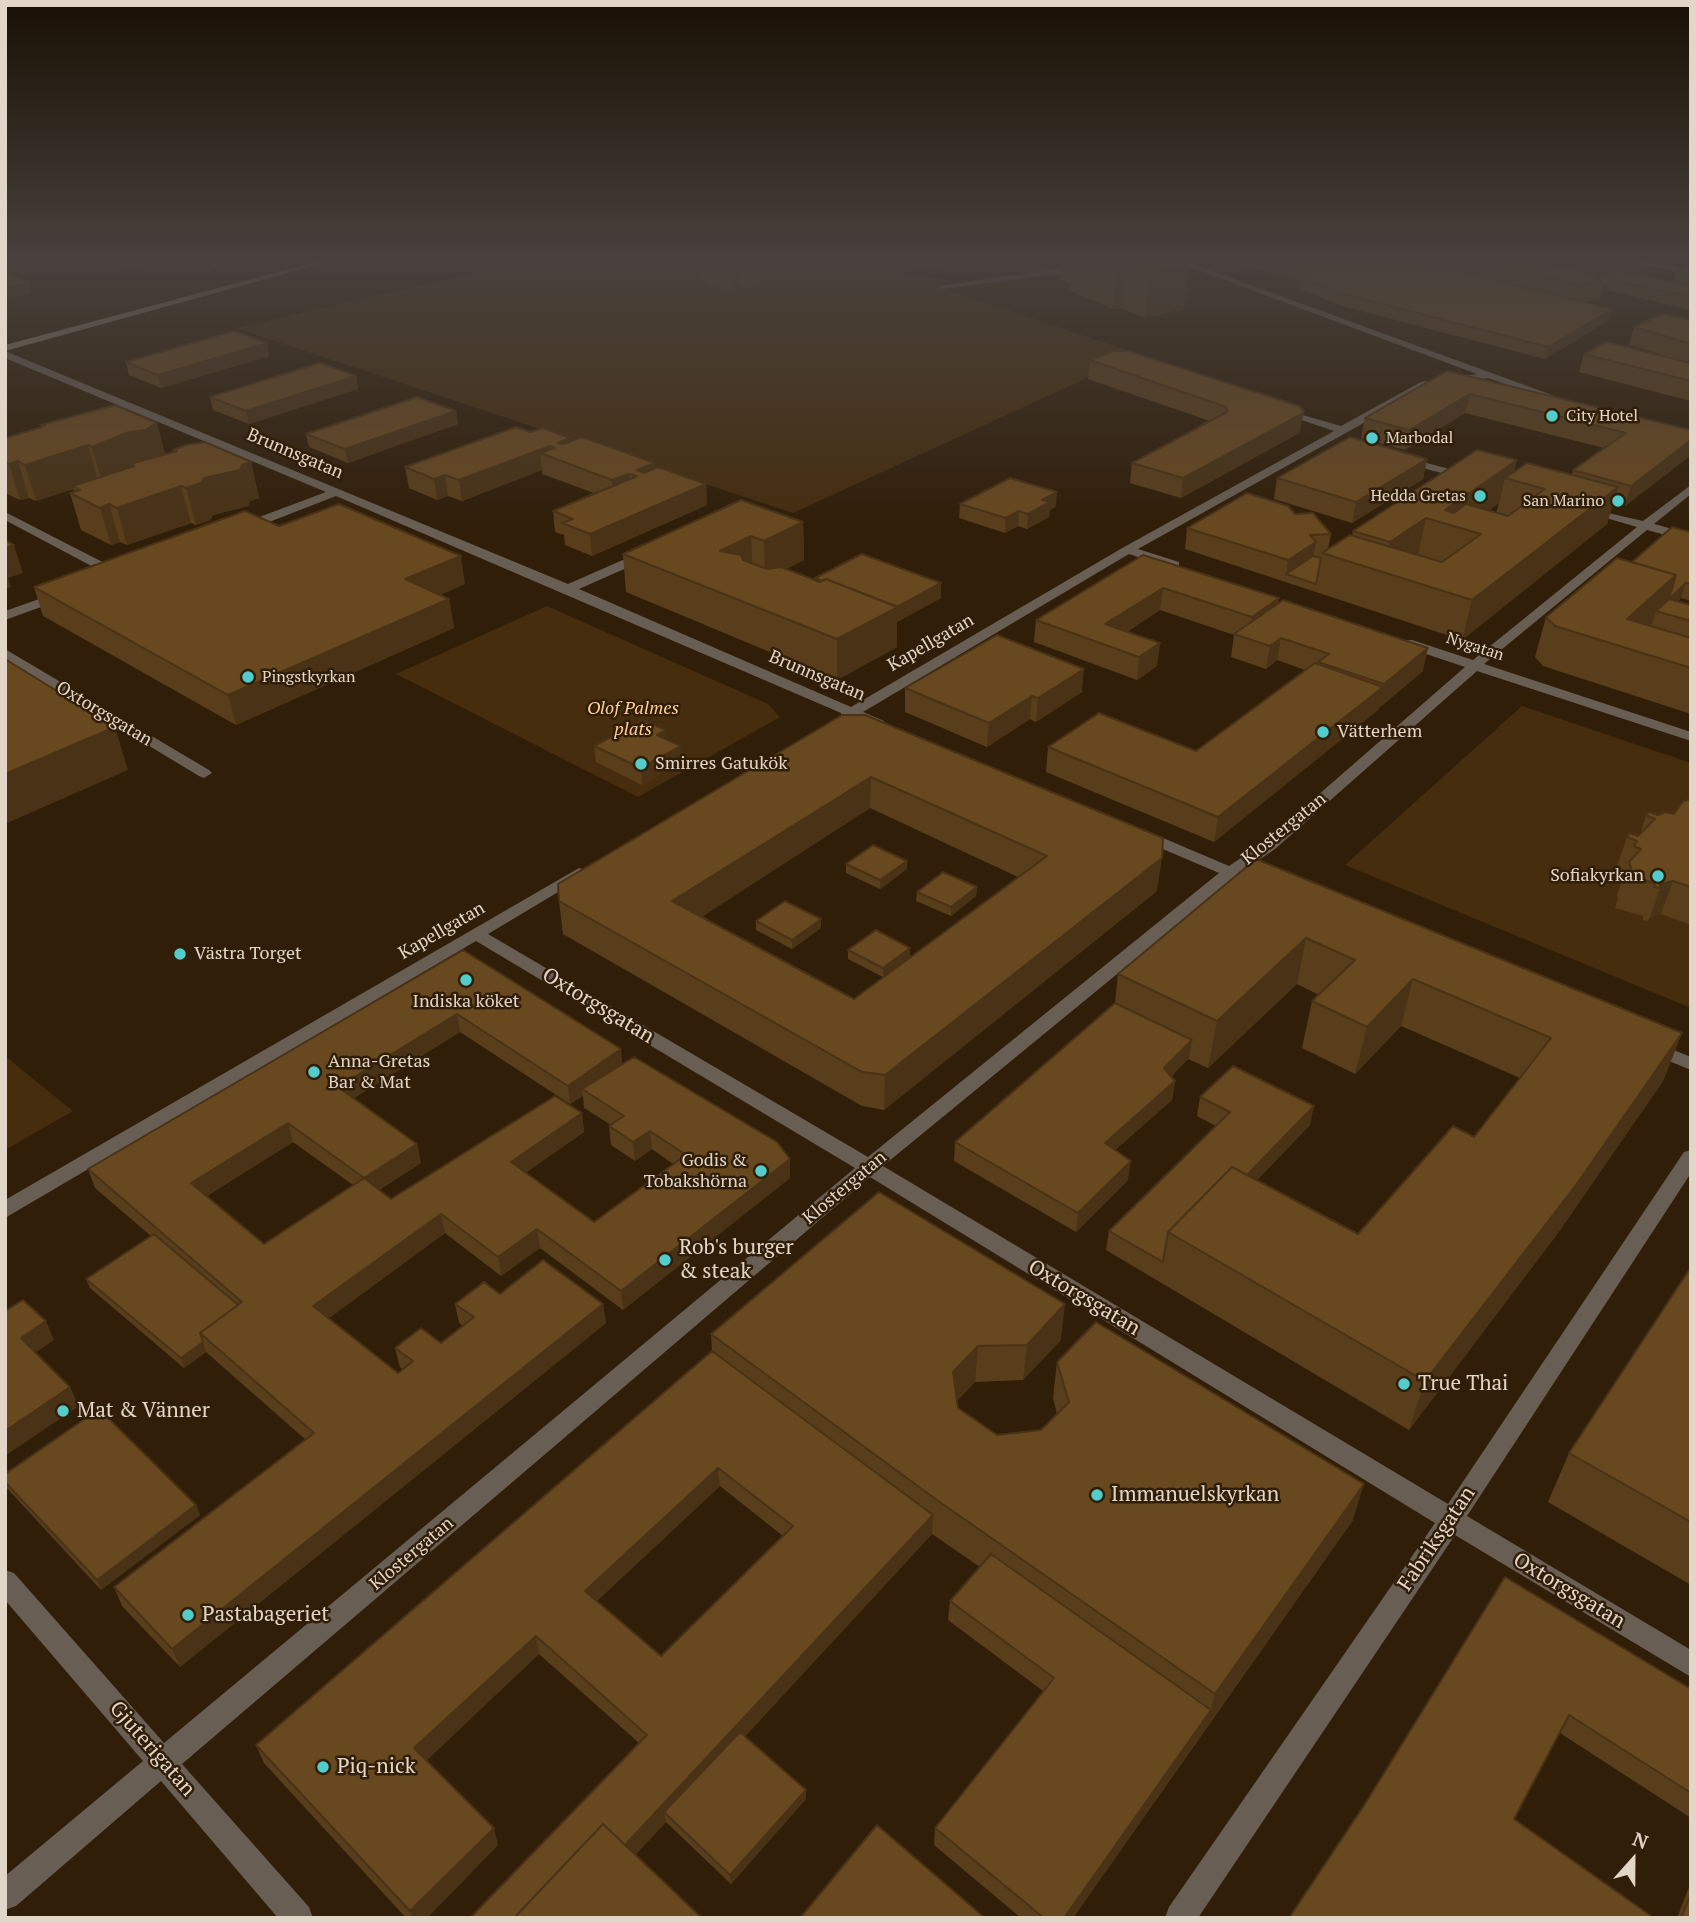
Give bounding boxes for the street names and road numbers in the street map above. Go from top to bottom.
street label: Brunnsgatan [244,424,346,484]
street label: Kapellgatan [884,610,978,676]
street label: Nygatan [1444,629,1506,665]
street label: Brunnsgatan [766,646,868,706]
street label: Oxtorgsgatan [52,677,156,751]
street label: Klostergatan [1237,788,1331,870]
street label: Kapellgatan [395,898,489,964]
street label: Oxtorgsgatan [537,963,659,1049]
street label: Klostergatan [799,1147,891,1229]
street label: Oxtorgsgatan [1023,1255,1145,1341]
street label: Fabriksgatan [1393,1482,1481,1596]
street label: Klostergatan [366,1513,458,1595]
street label: Oxtorgsgatan [1508,1548,1630,1634]
street label: Gjuterigatan [104,1696,200,1802]

